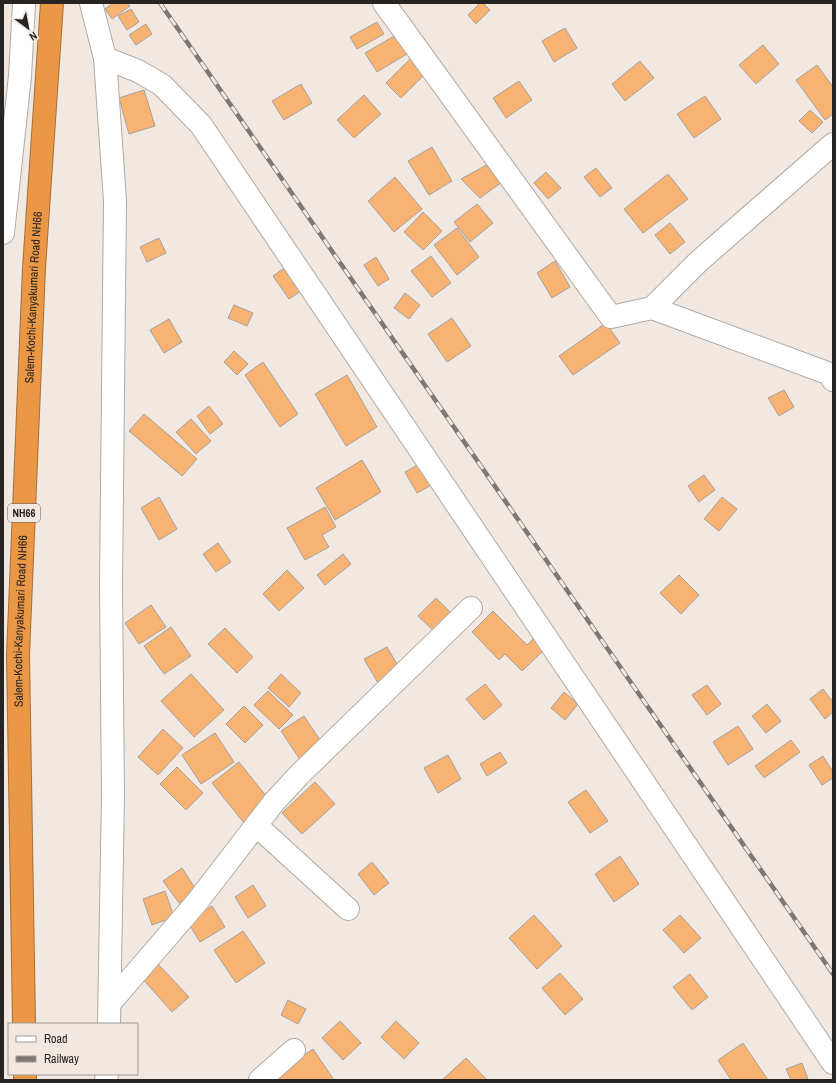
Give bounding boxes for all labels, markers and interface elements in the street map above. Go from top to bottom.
north arrow [8,8,48,48]
text: N [27,29,40,44]
street label: Salem-Kochi-Kanyakumari Road NH66 [21,211,46,384]
road number: NH66 [8,504,40,522]
street label: Salem-Kochi-Kanyakumari Road NH66 [10,535,31,707]
legend [8,1023,138,1075]
text: Road [44,1031,68,1047]
text: Railway [44,1051,79,1067]

